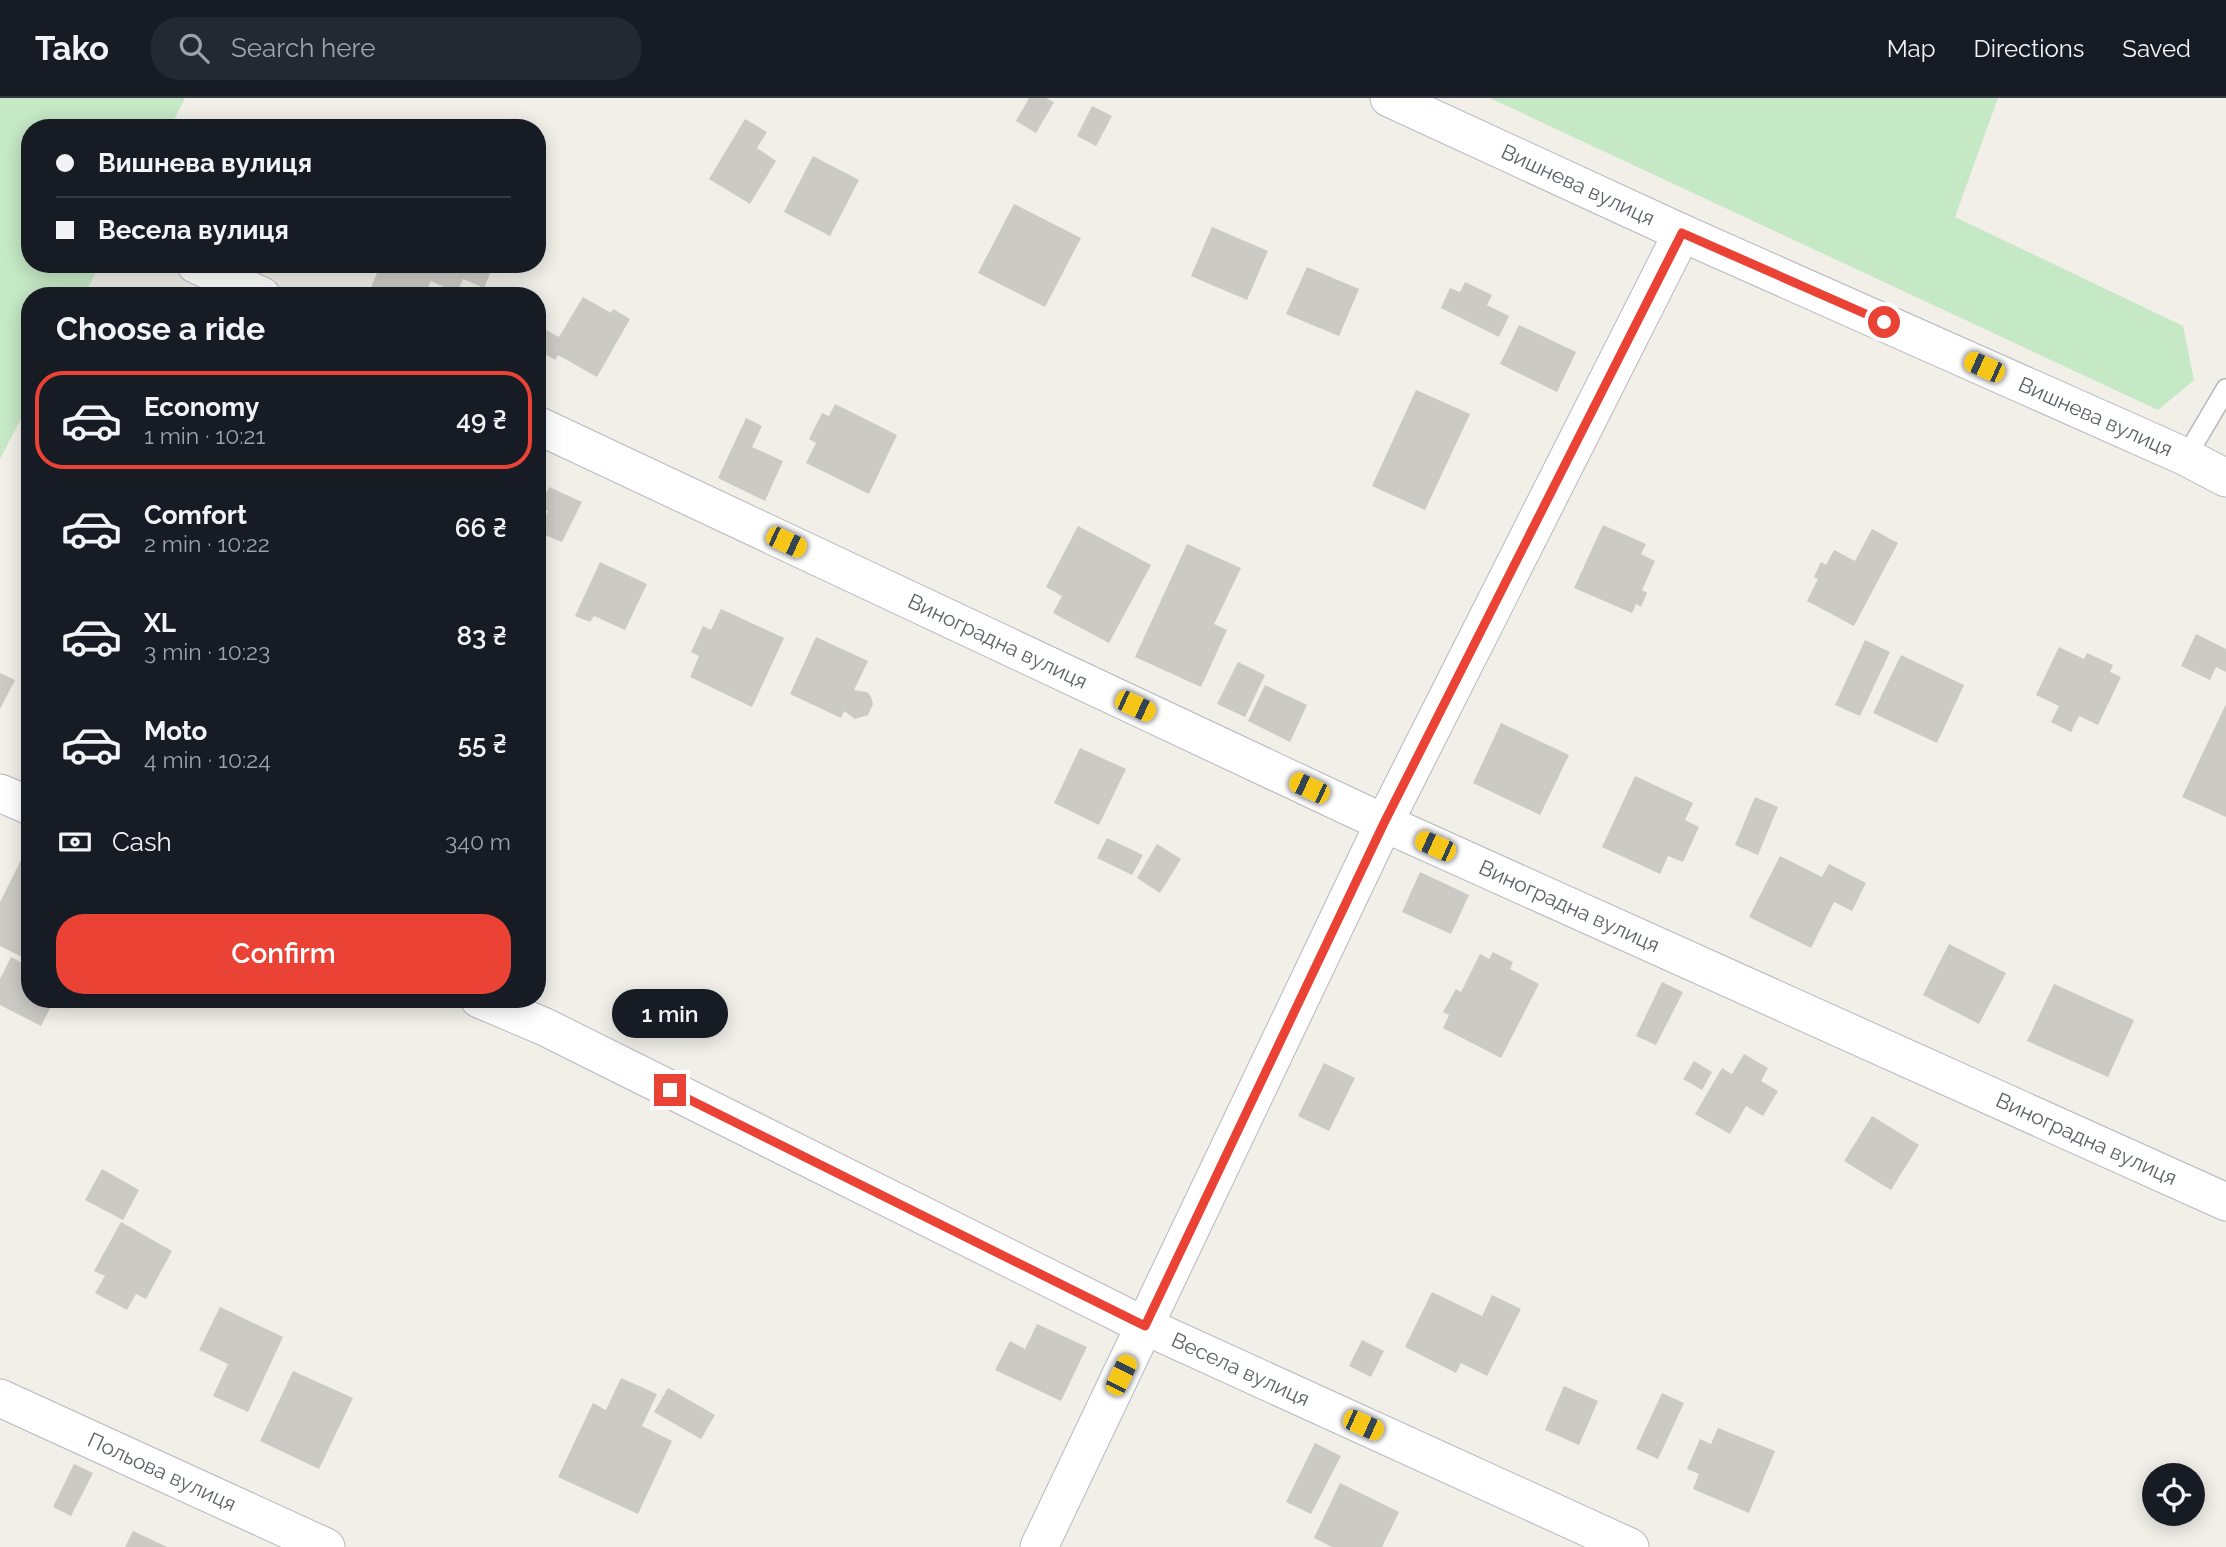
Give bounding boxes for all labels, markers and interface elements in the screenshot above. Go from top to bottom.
search box [151,17,641,80]
text: Tako [35,29,109,68]
icon: search [175,29,213,67]
text: Search here [231,33,375,63]
text: Map [1887,34,1936,63]
text: Directions [1974,34,2084,63]
text: Saved [2122,34,2191,63]
street label: Вишнева вулиця [1497,138,1659,231]
text: Вишнева вулиця [98,148,312,178]
text: Весела вулиця [98,215,289,245]
route start [1868,306,1900,338]
text: Choose a ride [56,310,265,347]
car [1961,349,2008,385]
street label: Вишнева вулиця [2015,371,2177,461]
icon: car [60,389,123,452]
text: Economy [144,392,259,422]
text: 49 ₴ [456,405,507,435]
text: 1 min · 10:21 [144,422,265,449]
icon: car [60,497,123,560]
text: Comfort [144,500,247,530]
text: 66 ₴ [455,513,507,543]
car [763,524,810,560]
text: 2 min · 10:22 [144,530,270,557]
street label: Виноградна вулиця [904,588,1092,694]
icon: car [60,605,123,668]
text: XL [144,608,176,638]
text: 83 ₴ [456,621,507,651]
text: 3 min · 10:23 [144,638,270,665]
car [1112,688,1159,724]
icon: car [60,713,123,776]
text: Moto [144,716,207,746]
text: 55 ₴ [458,729,507,759]
text: 4 min · 10:24 [144,746,271,773]
car [1286,770,1333,806]
icon: cash [56,823,94,861]
text: Cash [112,827,172,857]
text: 340 m [445,828,511,855]
car [1412,828,1459,864]
street label: Виноградна вулиця [1475,854,1664,957]
button: Confirm [56,914,511,994]
callout: 1 min [612,988,728,1038]
text: 1 min [641,1000,699,1027]
route end [654,1074,686,1106]
street label: Виноградна вулиця [1992,1087,2181,1190]
street label: Весела вулиця [1168,1327,1314,1411]
car [1103,1352,1140,1398]
car [1340,1407,1387,1443]
street label: Польова вулиця [84,1427,240,1516]
map controls [2142,1463,2205,1526]
button: locate [2142,1463,2205,1526]

